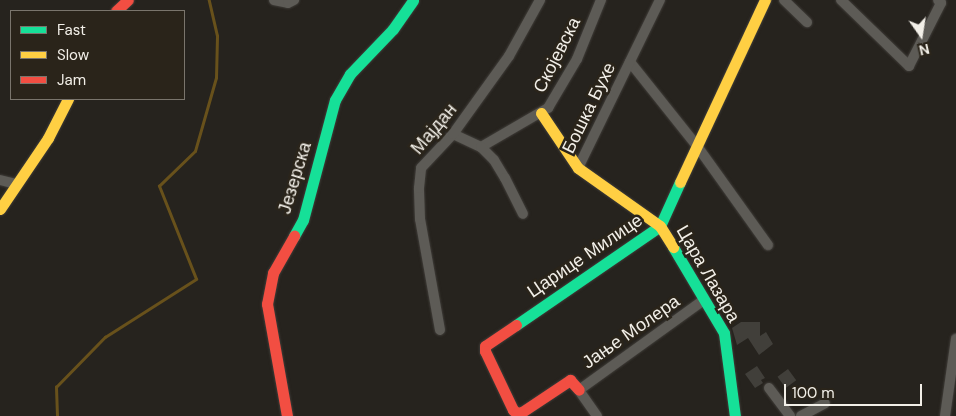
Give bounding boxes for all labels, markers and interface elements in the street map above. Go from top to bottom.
legend [10,10,185,100]
north arrow [896,10,946,60]
street label: Скојевска [529,14,585,96]
text: Fast [57,20,86,40]
text: N [917,40,931,60]
text: Slow [57,45,89,65]
street label: Бошка Бухе [558,59,620,157]
text: Jam [57,70,86,90]
street label: Мајдан [407,99,461,159]
street label: Језерска [274,139,316,217]
street label: Царице Милице [523,209,647,303]
street label: Цара Лазара [672,222,744,326]
street label: Јање Молера [578,291,684,373]
scale bar [786,374,924,406]
text: 100 m [792,383,835,403]

